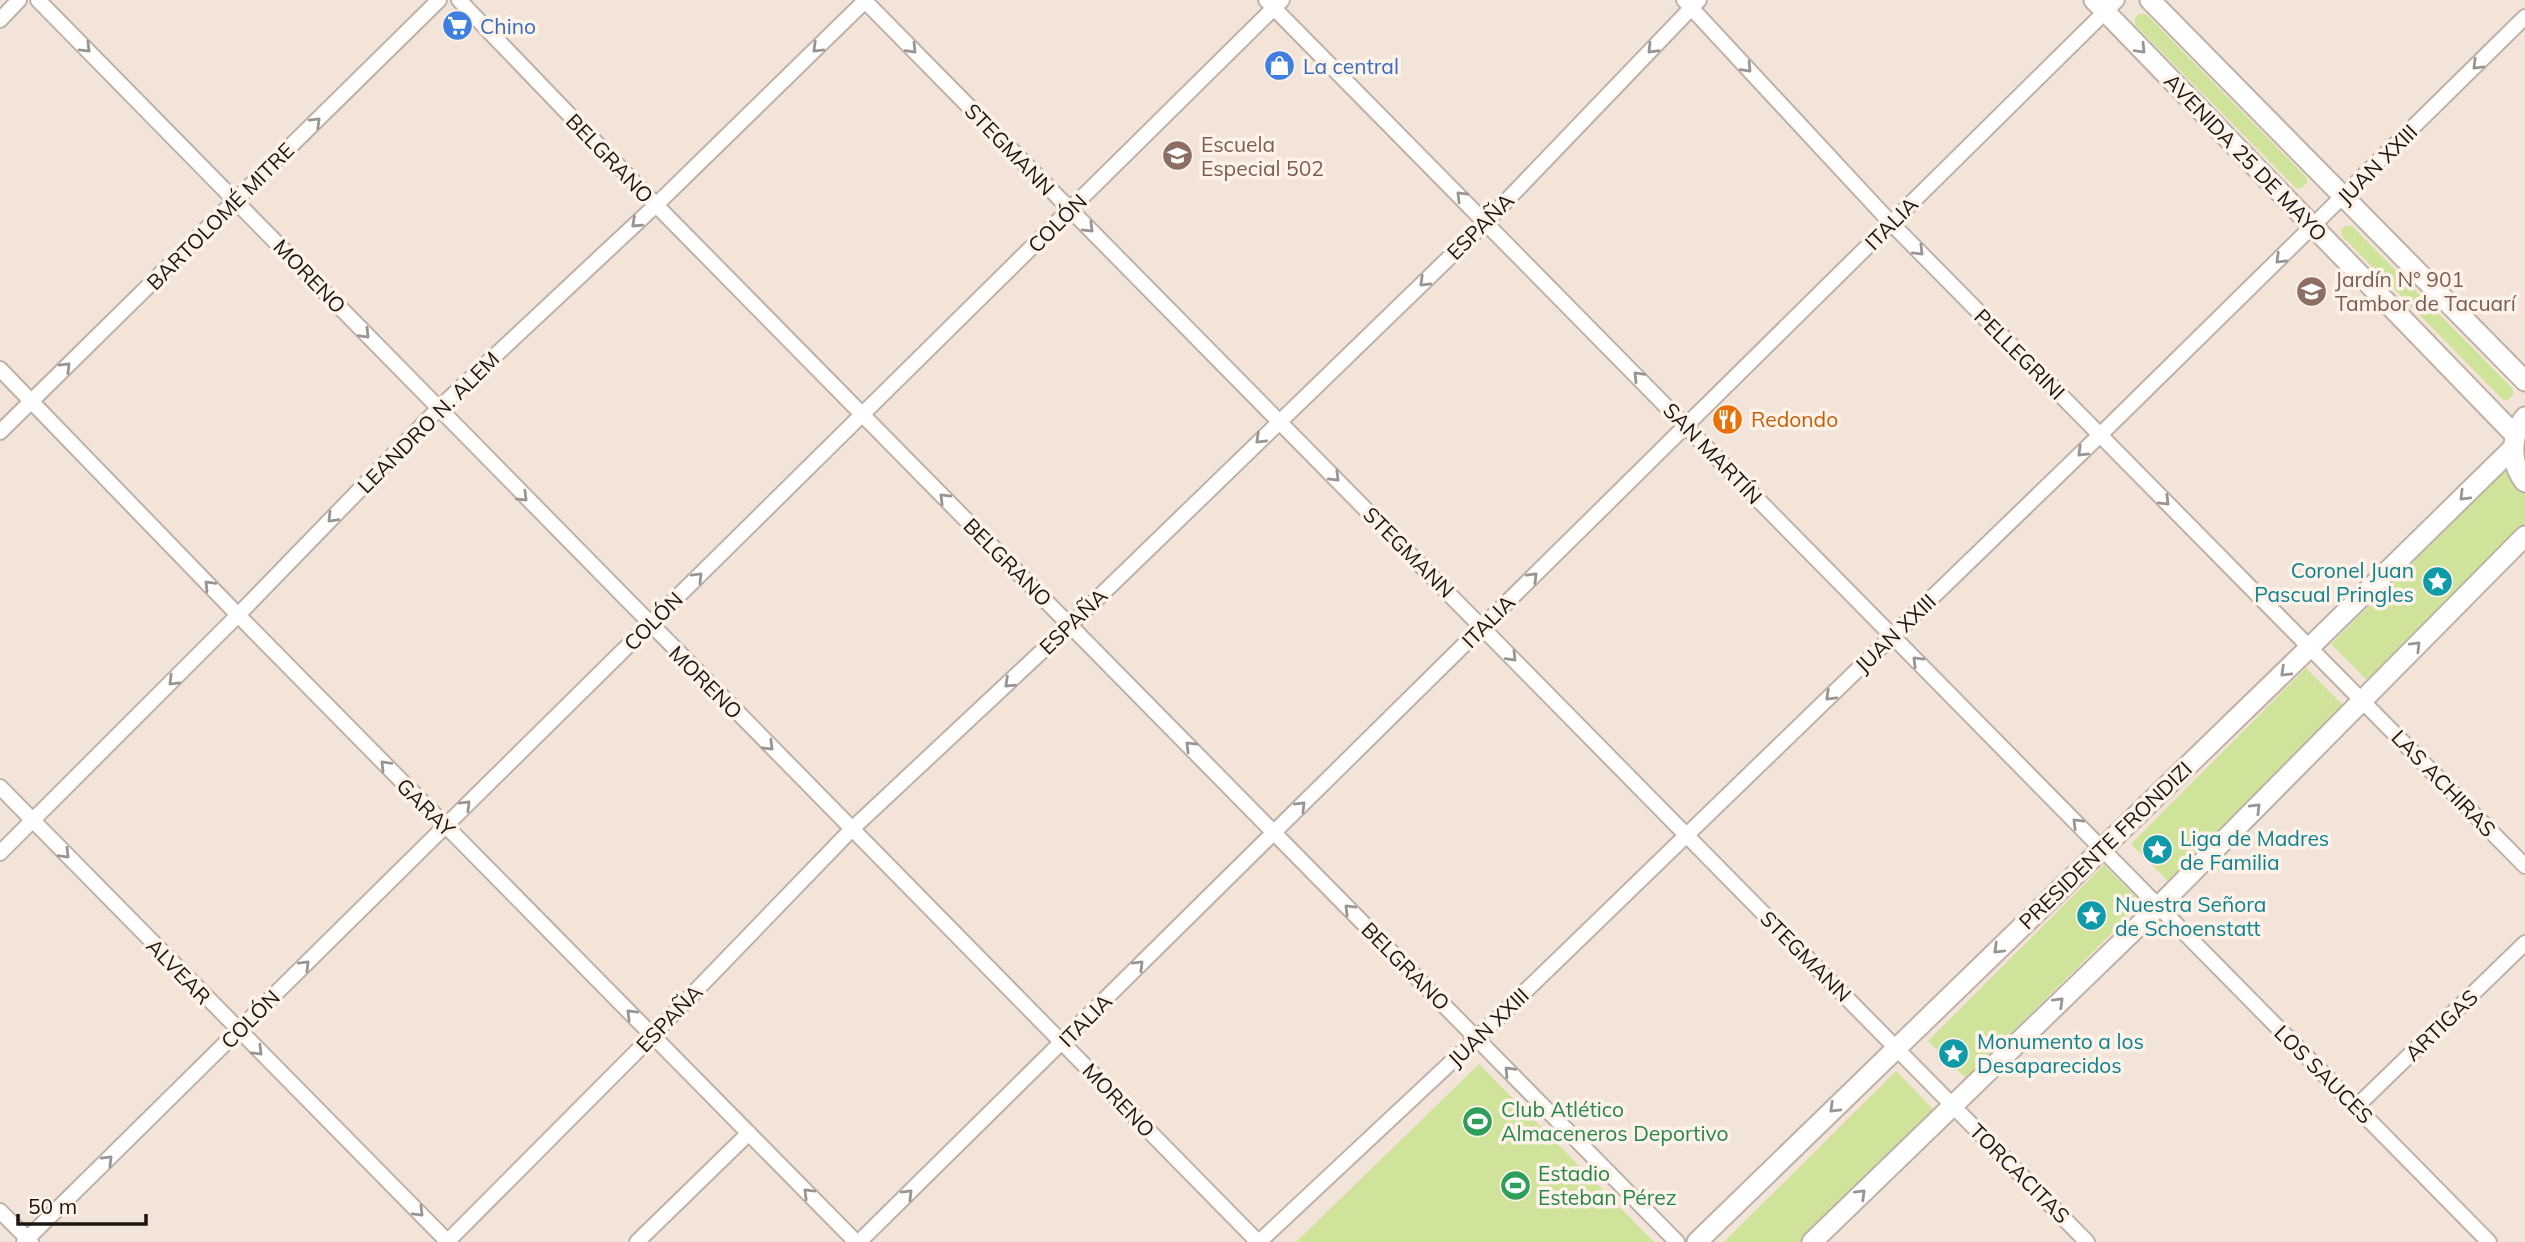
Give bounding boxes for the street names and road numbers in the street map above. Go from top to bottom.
street label: AVENIDA 25 DE MAYO [2159,68,2333,246]
street label: STEGMANN [960,98,1060,200]
street label: BELGRANO [561,108,659,208]
street label: JUAN XXIII [2332,119,2422,209]
street label: BARTOLOMÉ MITRE [141,137,299,295]
street label: ESPAÑA [1441,187,1519,265]
street label: COLÓN [1022,188,1092,258]
street label: ITALIA [1859,191,1923,255]
street label: MORENO [268,234,352,318]
street label: PELLEGRINI [1969,303,2071,405]
street label: LEANDRO N. ALEM [352,346,504,498]
street label: SAN MARTÍN [1658,397,1768,509]
street label: STEGMANN [1358,501,1460,603]
street label: BELGRANO [958,512,1058,612]
street label: ESPAÑA [1034,582,1113,660]
street label: COLÓN [618,586,688,656]
street label: JUAN XXIII [1849,588,1941,678]
street label: ITALIA [1456,589,1520,653]
street label: MORENO [664,640,748,724]
street label: LAS ACHIRAS [2387,724,2501,842]
street label: PRESIDENTE FRONDIZI [2013,756,2197,934]
street label: GARAY [391,772,461,842]
street label: STEGMANN [1755,905,1857,1007]
street label: BELGRANO [1356,916,1456,1016]
street label: ALVEAR [141,933,217,1009]
street label: ESPAÑA [630,978,708,1057]
street label: JUAN XXIII [1442,982,1534,1072]
street label: COLÓN [215,984,285,1054]
street label: ARTIGAS [2399,984,2483,1066]
street label: ITALIA [1053,988,1117,1052]
street label: LOS SAUCES [2269,1019,2379,1129]
street label: MORENO [1077,1058,1161,1142]
street label: TORCACITAS [1965,1118,2075,1228]

